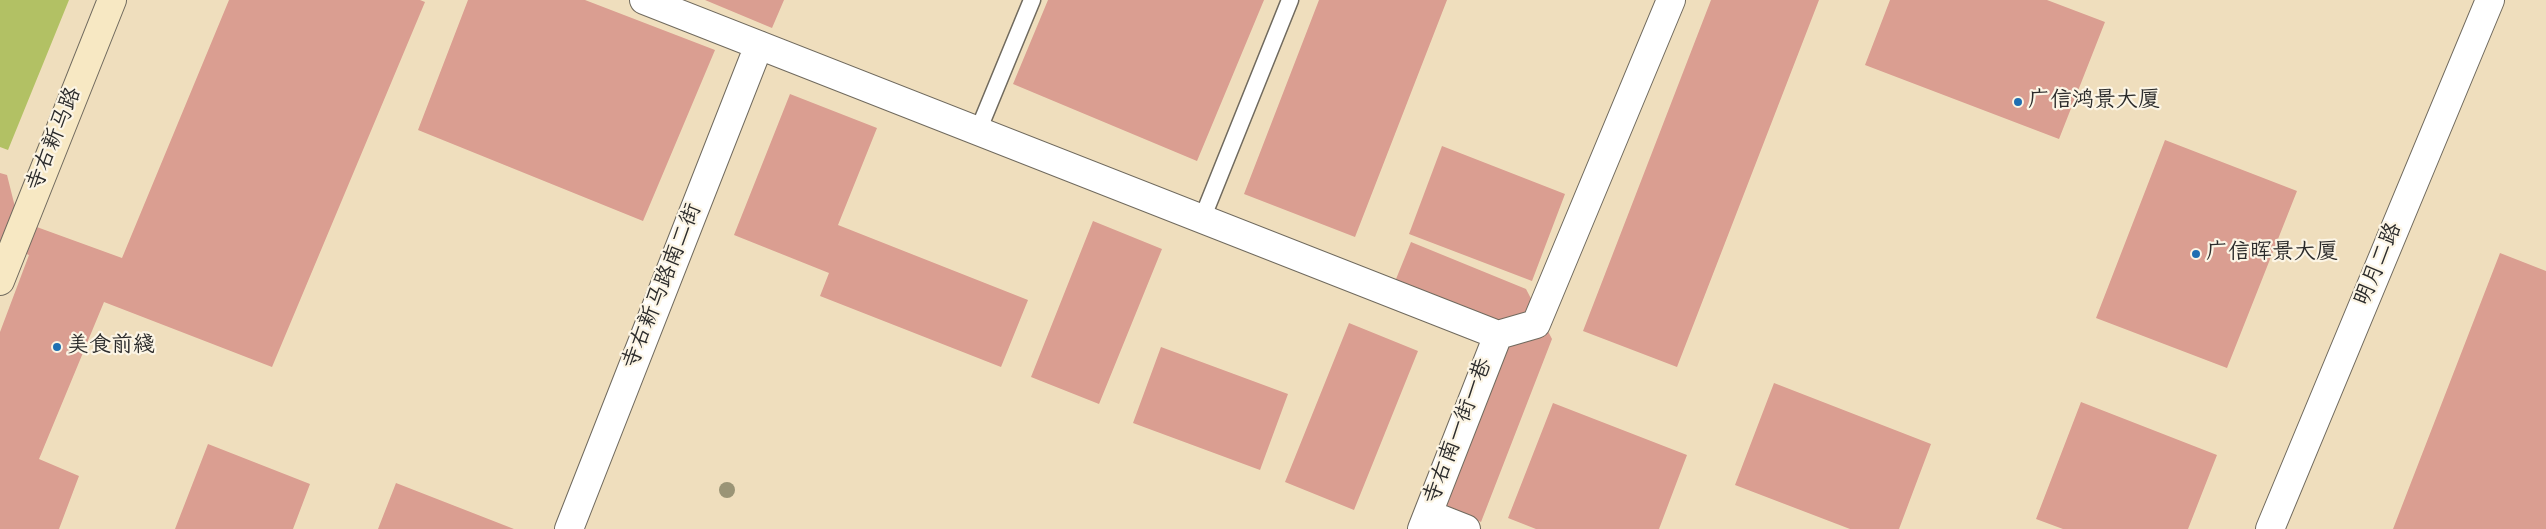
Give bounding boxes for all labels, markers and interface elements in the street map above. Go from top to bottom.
street label: 寺右新马路 [23,84,89,196]
place label: 广信鸿景大厦 [2028,89,2160,115]
marker: 广信鸿景大厦 [2012,96,2024,108]
street label: 寺右新马路南二街 [619,200,709,374]
street label: 明月二路 [2351,219,2409,311]
place label: 广信晖景大厦 [2206,241,2338,267]
marker: 广信晖景大厦 [2190,248,2202,260]
place label: 美食前綫 [67,334,155,360]
marker: 美食前綫 [51,341,63,353]
street label: 寺右南一街一巷 [1420,355,1500,509]

